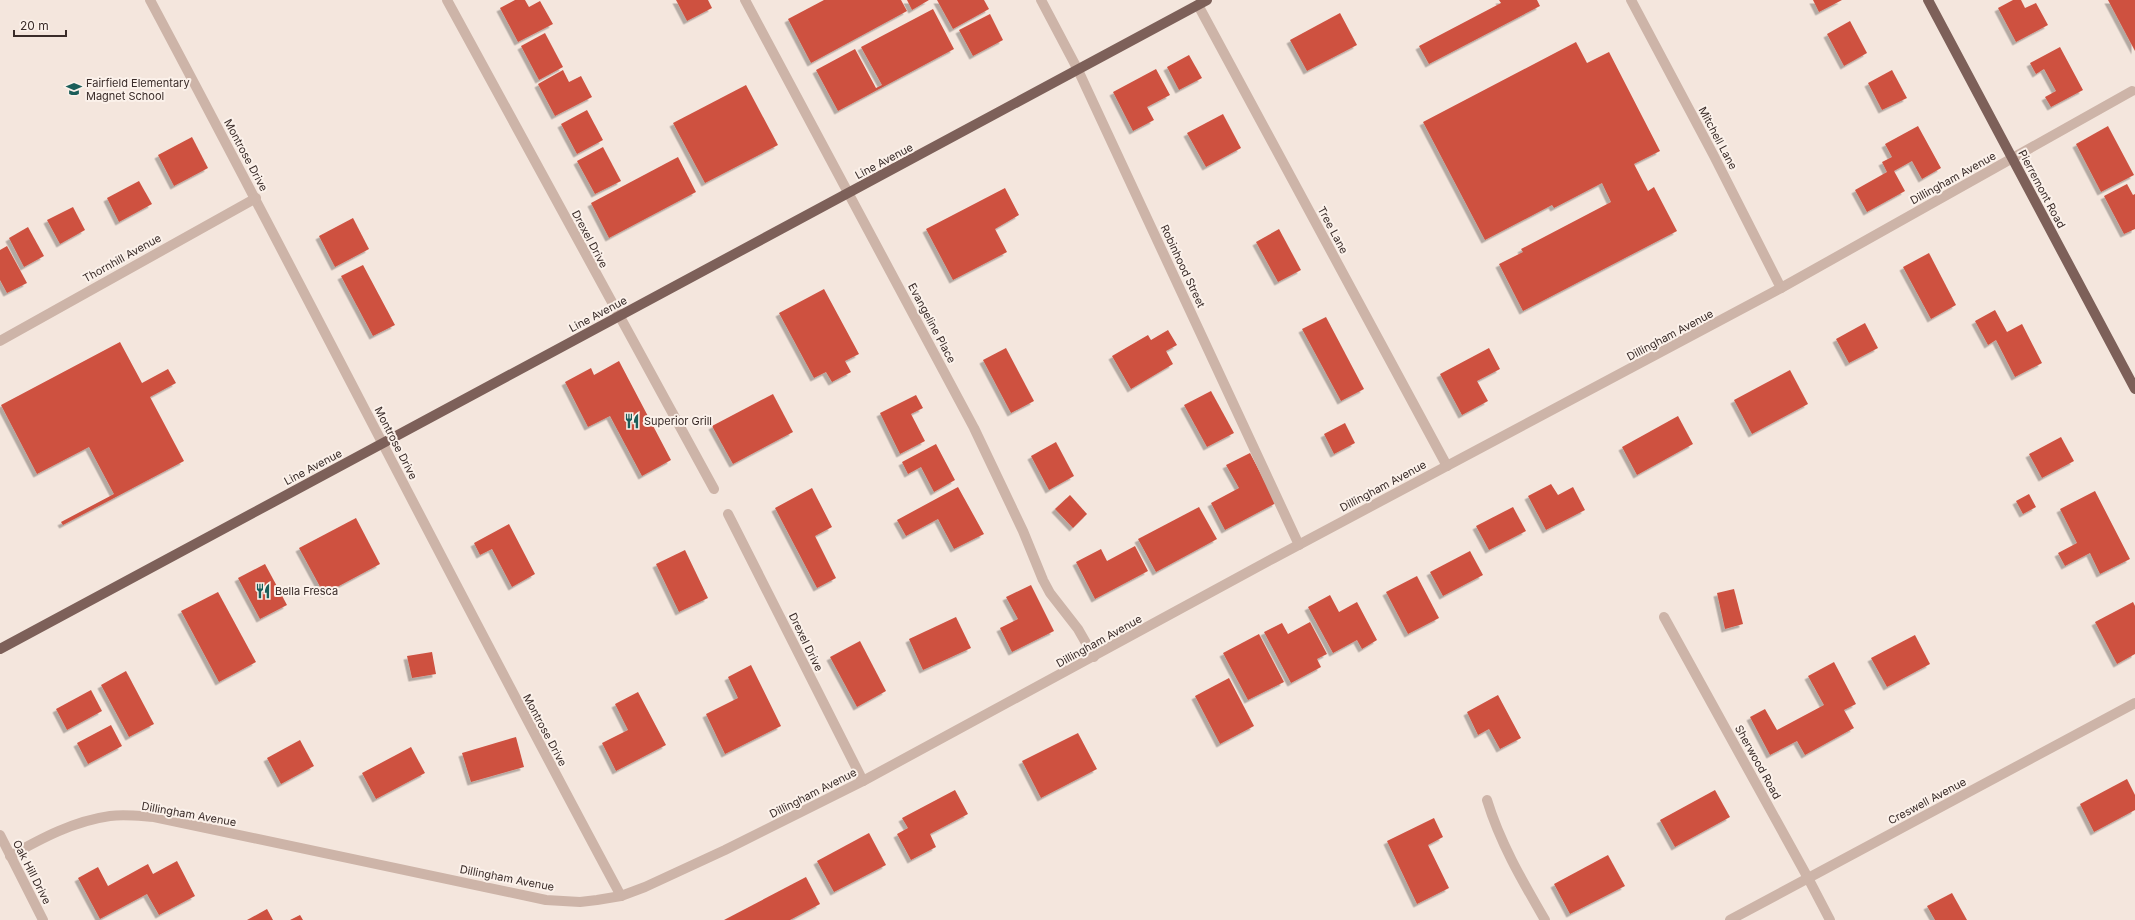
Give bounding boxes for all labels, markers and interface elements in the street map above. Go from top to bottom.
scale bar [14,12,66,38]
text: 20 m [20,18,49,33]
place label: Fairfield Elementary Magnet School [86,76,190,103]
school or university icon: Fairfield Elementary Magnet School [65,80,83,98]
street label: Mitchell Lane [1696,104,1740,172]
street label: Montrose Drive [221,116,271,194]
street label: Line Avenue [853,140,915,182]
street label: Pierremont Road [2015,147,2069,231]
street label: Dillingham Avenue [1908,149,1998,207]
street label: Tree Lane [1315,204,1351,256]
street label: Drexel Drive [569,208,611,270]
street label: Robinhood Street [1158,222,1209,310]
street label: Thornhill Avenue [80,231,164,285]
street label: Evangeline Place [905,281,959,365]
street label: Line Avenue [567,293,629,335]
street label: Dillingham Avenue [1624,306,1716,364]
street label: Montrose Drive [372,404,420,482]
restaurant icon: Superior Grill [623,412,641,430]
place label: Superior Grill [644,414,712,428]
street label: Line Avenue [282,446,344,488]
street label: Dillingham Avenue [1337,457,1429,515]
restaurant icon: Bella Fresca [254,582,272,600]
place label: Bella Fresca [275,584,338,598]
street label: Drexel Drive [786,610,826,674]
street label: Dillingham Avenue [1054,612,1144,670]
street label: Montrose Drive [520,691,570,769]
street label: Sherwood Road [1732,722,1784,802]
street label: Dillingham Avenue [767,765,859,821]
street label: Creswell Avenue [1886,775,1968,827]
street label: Dillingham Avenue [141,799,237,829]
street label: Oak Hill Drive [10,838,54,906]
street label: Dillingham Avenue [459,862,555,894]

